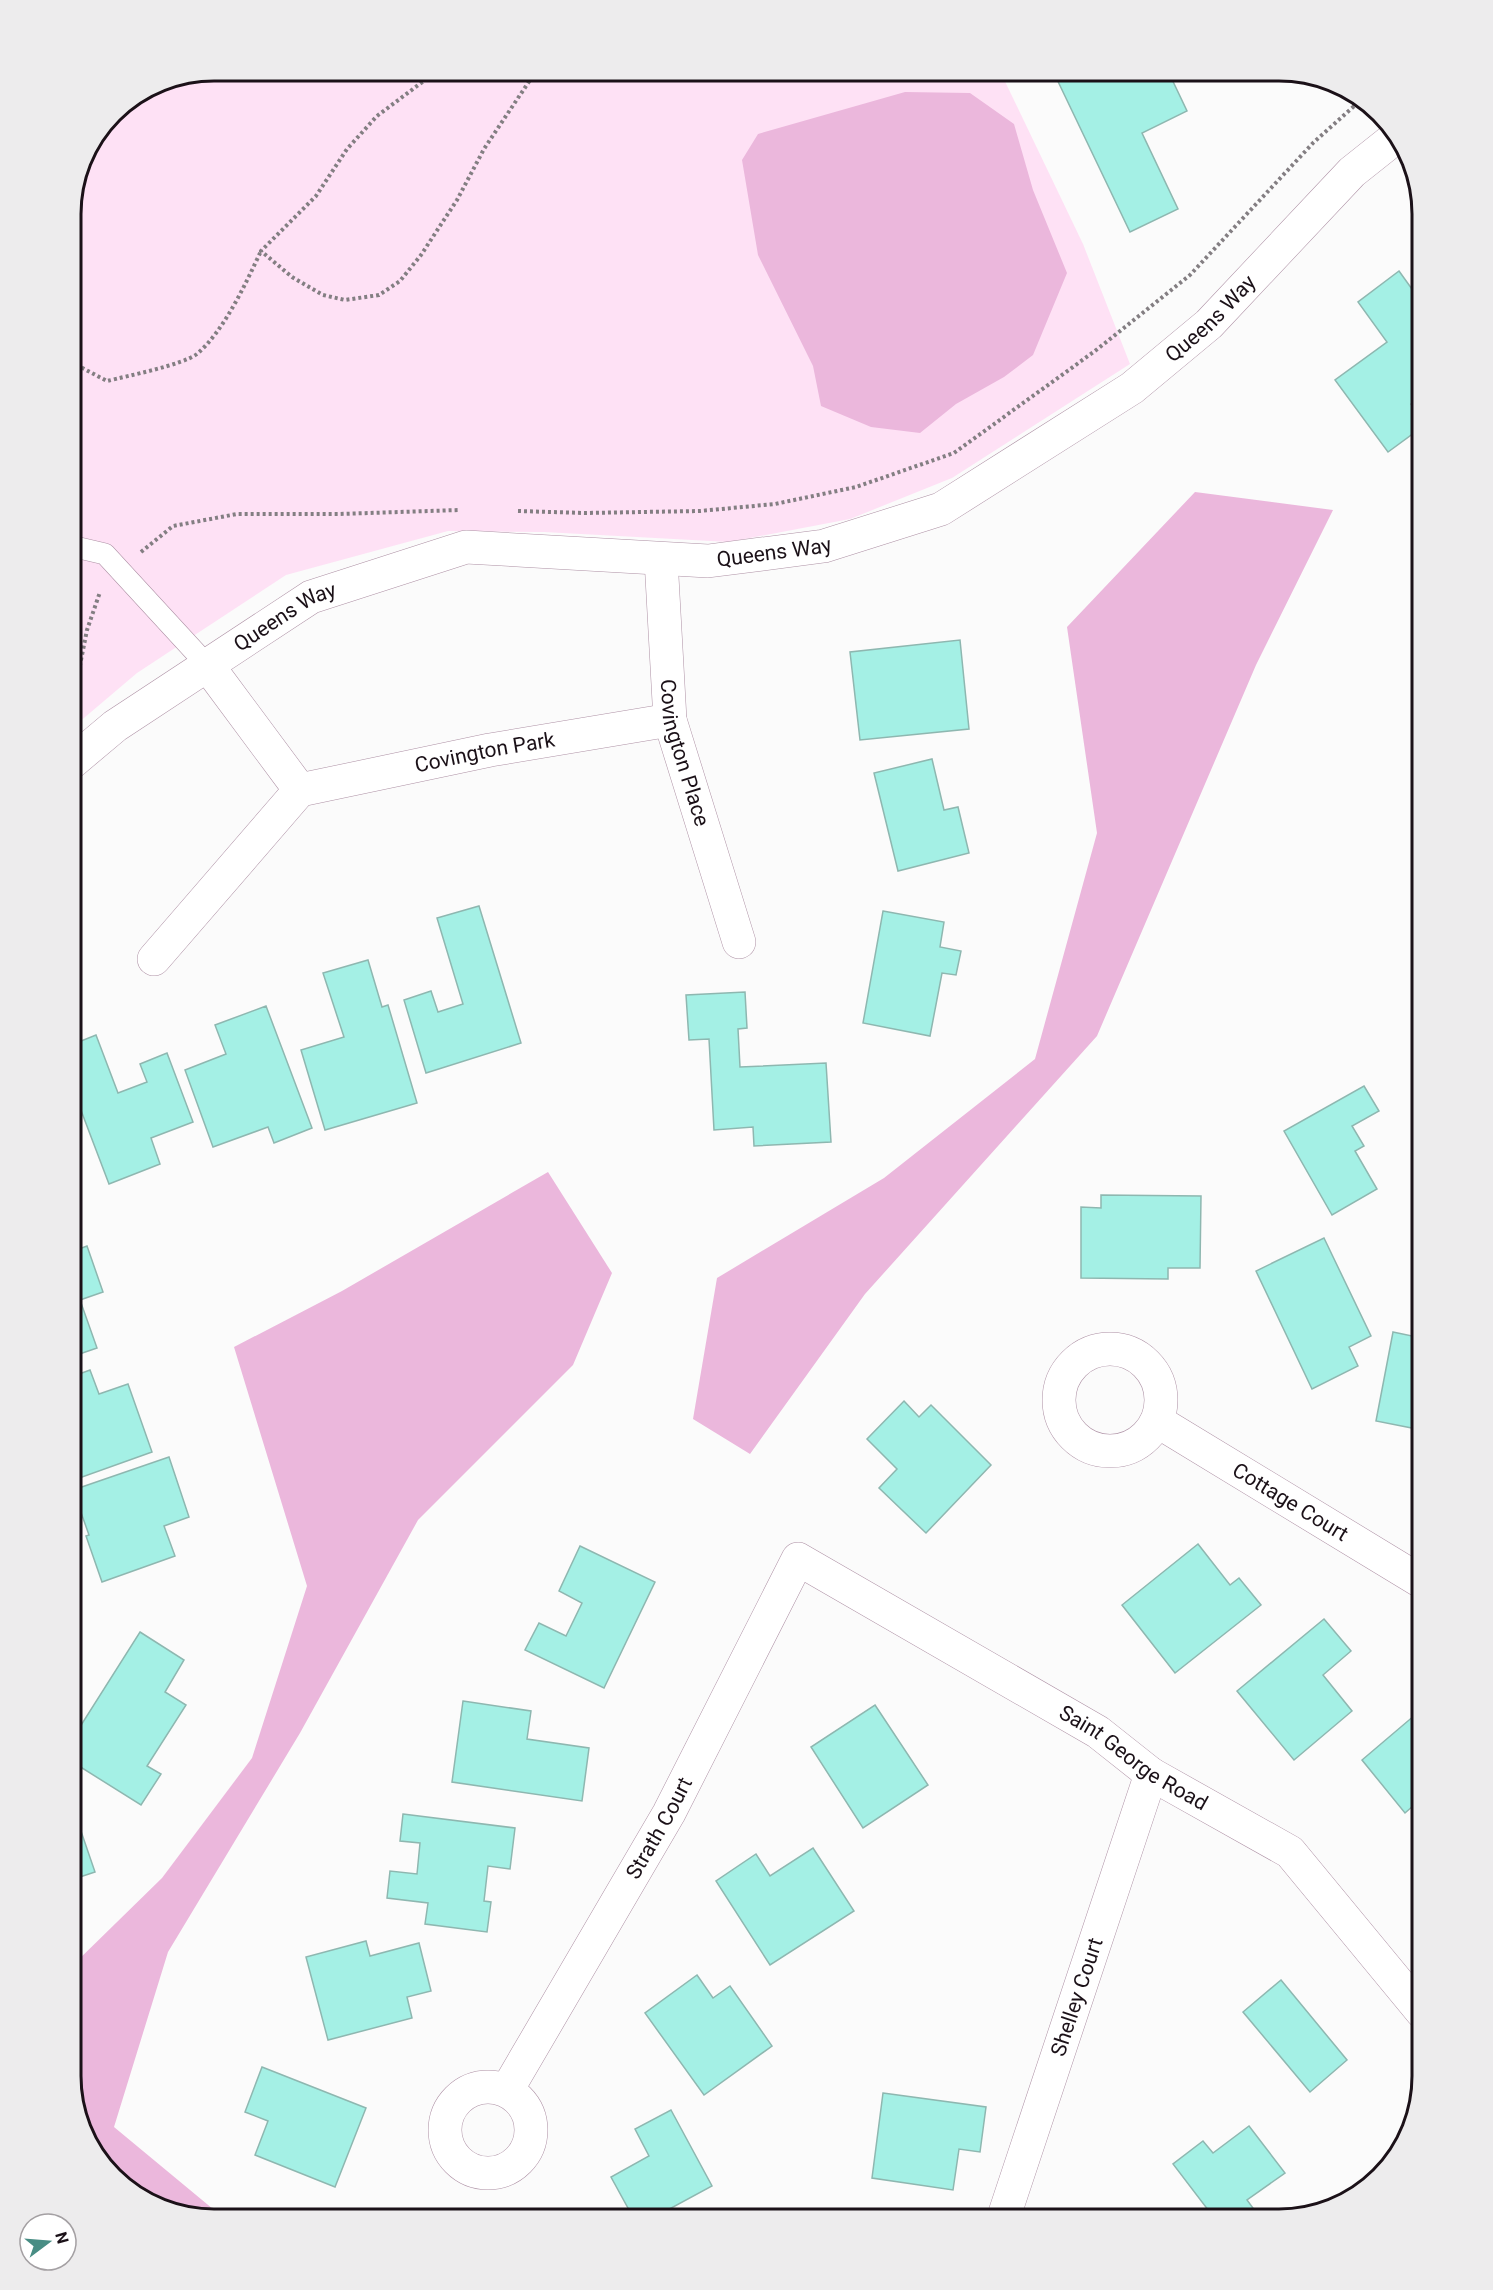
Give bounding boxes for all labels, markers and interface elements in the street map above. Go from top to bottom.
street label: Queens Way [1161,270,1261,367]
street label: Queens Way [715,532,835,572]
street label: Queens Way [229,578,339,656]
street label: Covington Place [656,678,714,829]
street label: Covington Park [413,727,557,778]
street label: Cottage Court [1228,1458,1353,1546]
street label: Saint George Road [1055,1700,1212,1815]
street label: Strath Court [621,1773,697,1883]
street label: Shelley Court [1046,1935,1108,2059]
north arrow [18,2212,78,2272]
text: N [51,2230,73,2246]

